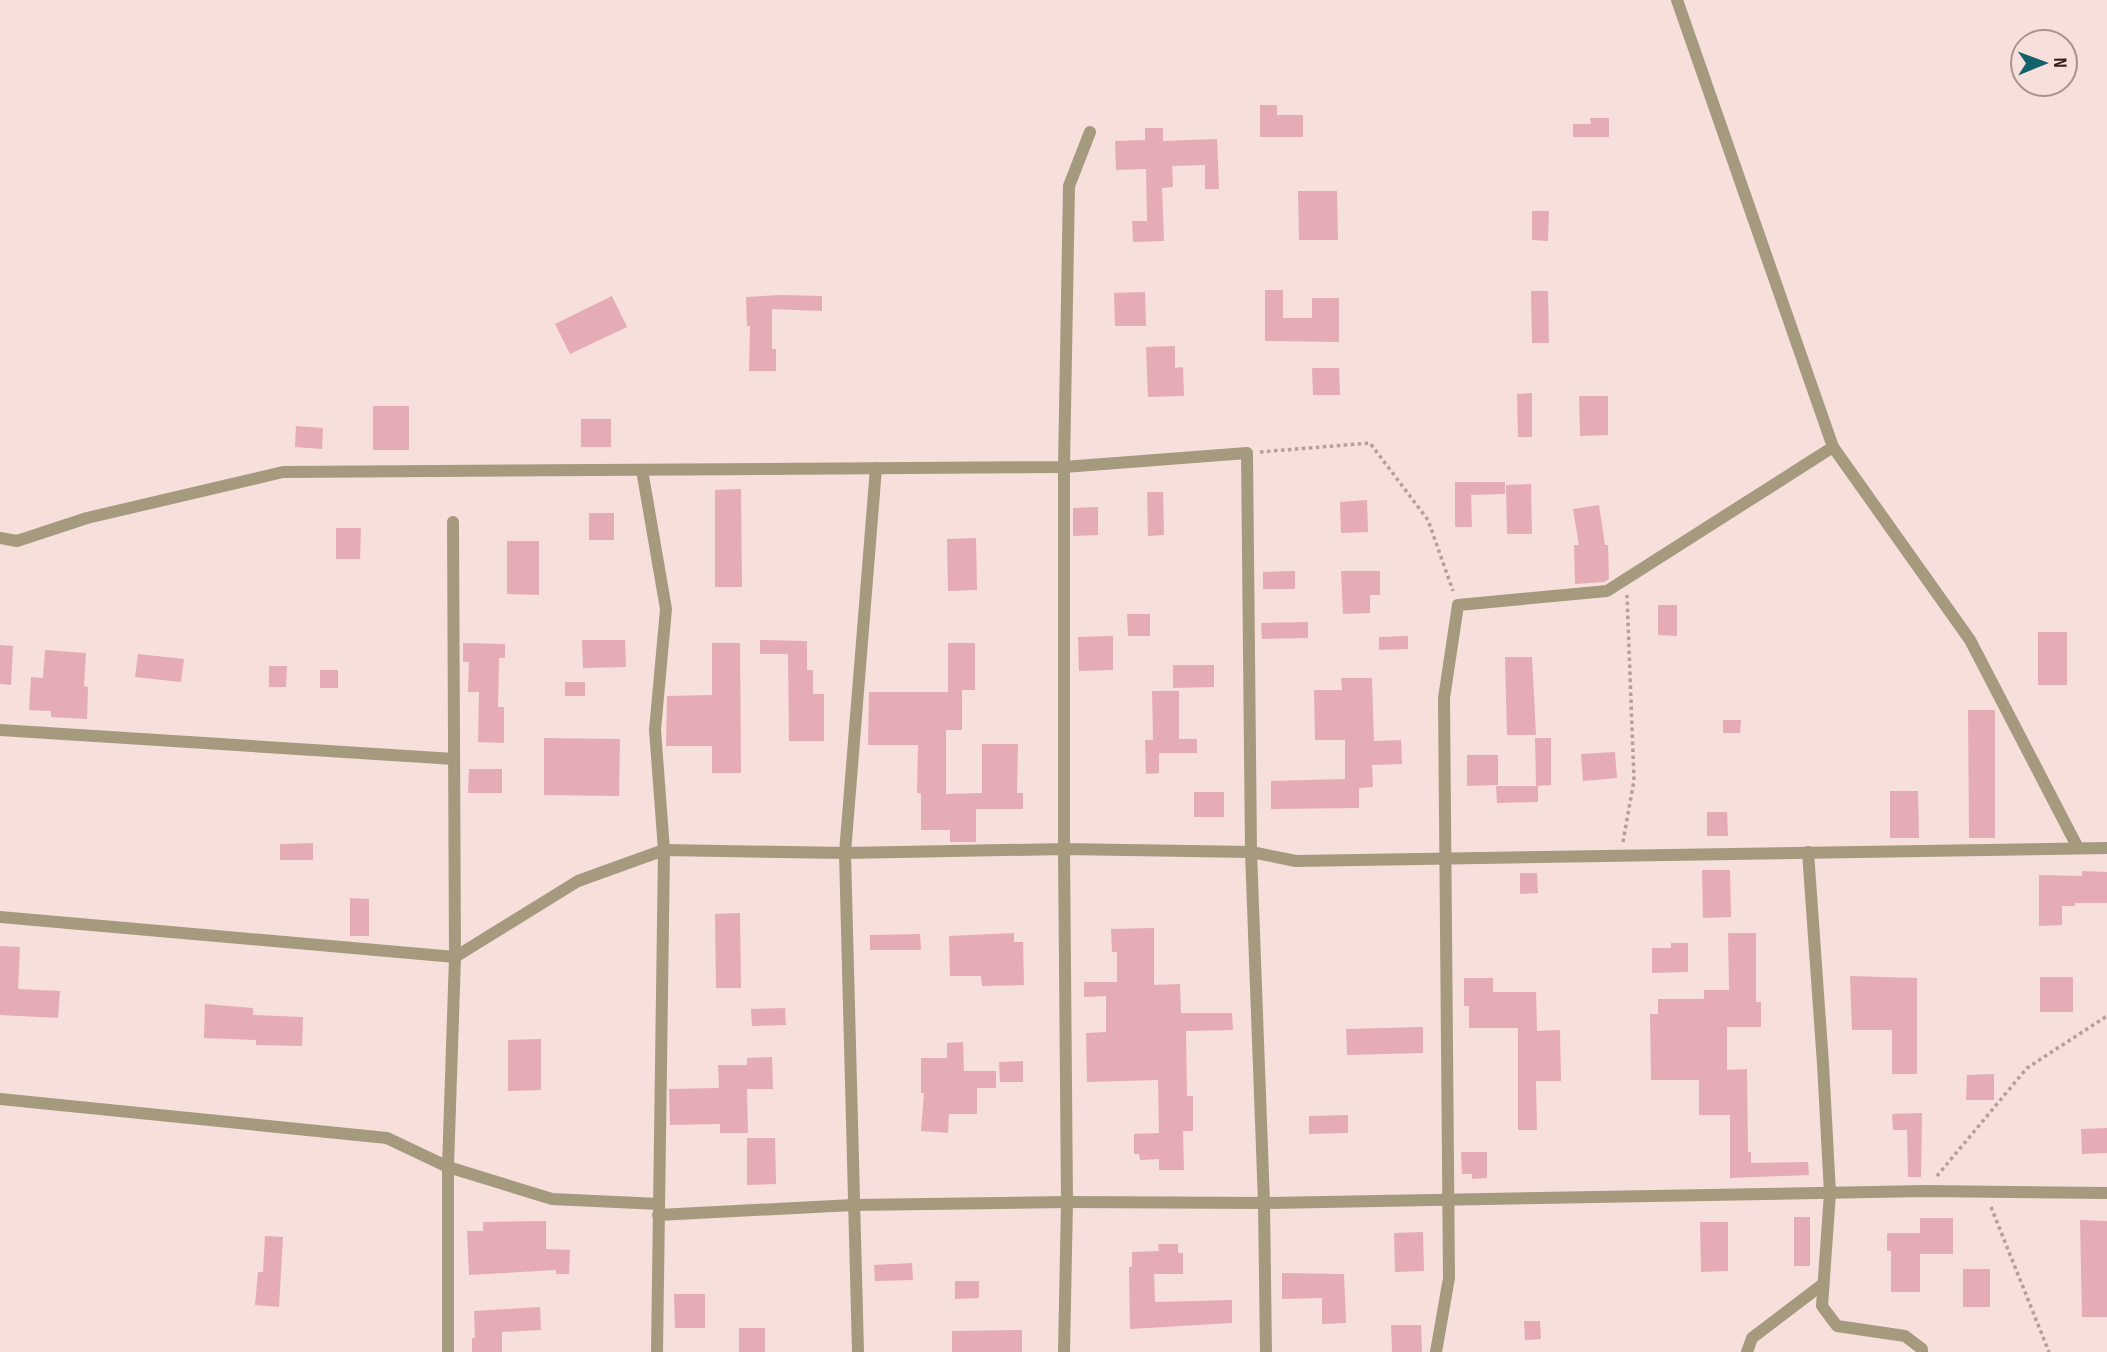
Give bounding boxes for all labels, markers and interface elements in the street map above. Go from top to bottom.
north arrow [2009,28,2079,98]
text: N [2048,57,2071,68]

